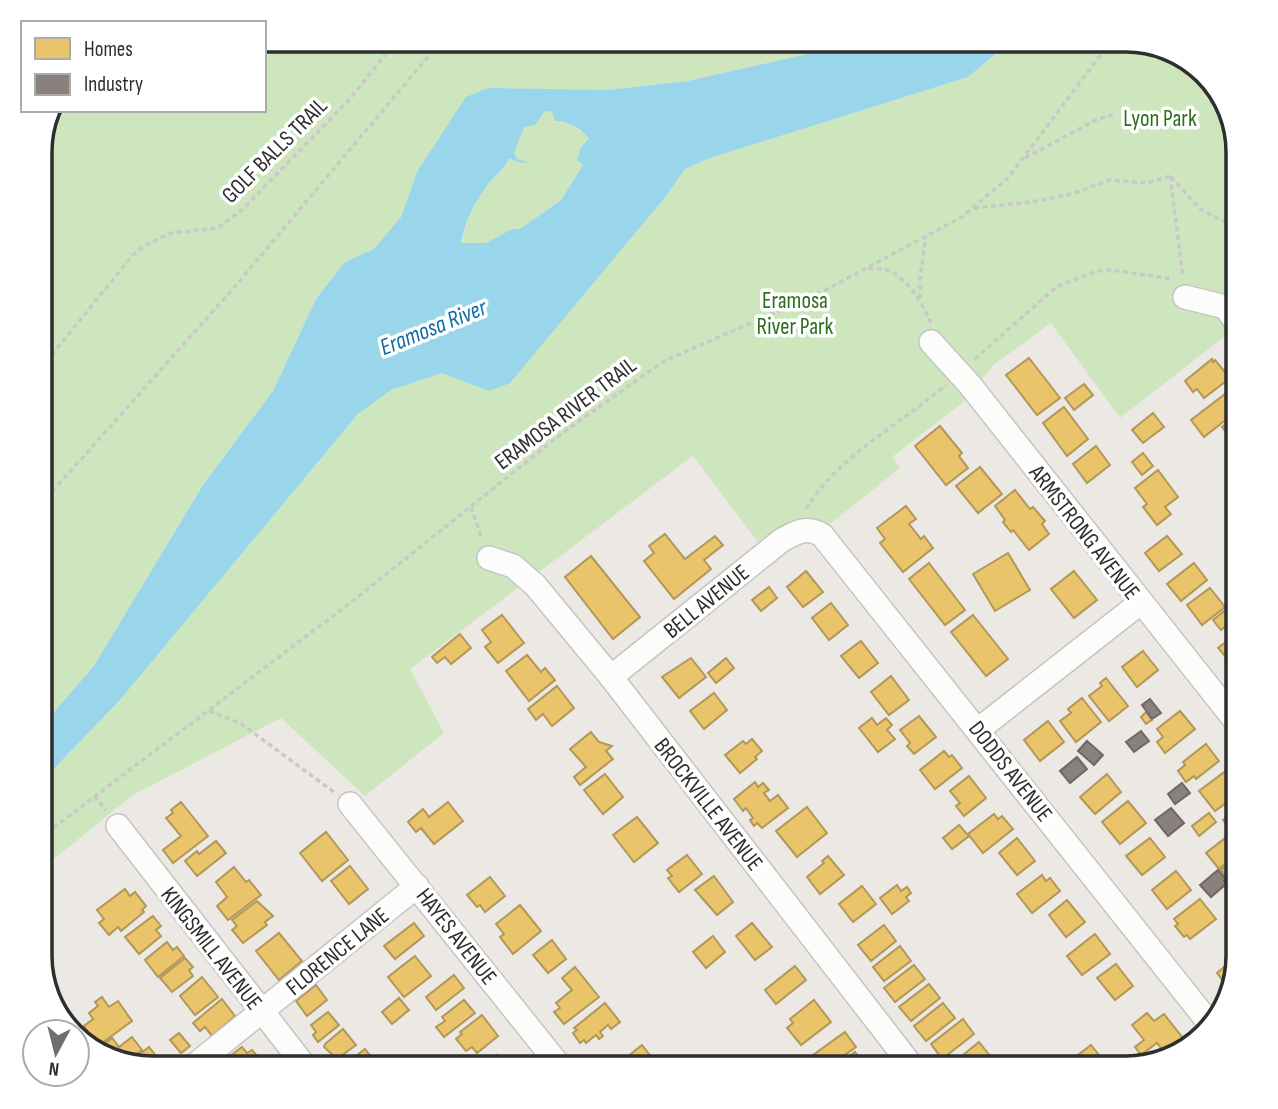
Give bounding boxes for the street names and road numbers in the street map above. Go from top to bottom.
street label: GOLF BALLS TRAIL [216,92,334,209]
street label: ERAMOSA RIVER TRAIL [489,351,642,476]
street label: ARMSTRONG AVENUE [1022,459,1146,606]
street label: BELL AVENUE [658,559,755,645]
street label: DODDS AVENUE [962,716,1058,828]
street label: BROCKVILLE AVENUE [648,733,769,877]
street label: KINGSMILL AVENUE [154,881,268,1016]
street label: HAYES AVENUE [410,883,503,990]
street label: FLORENCE LANE [280,902,395,1002]

